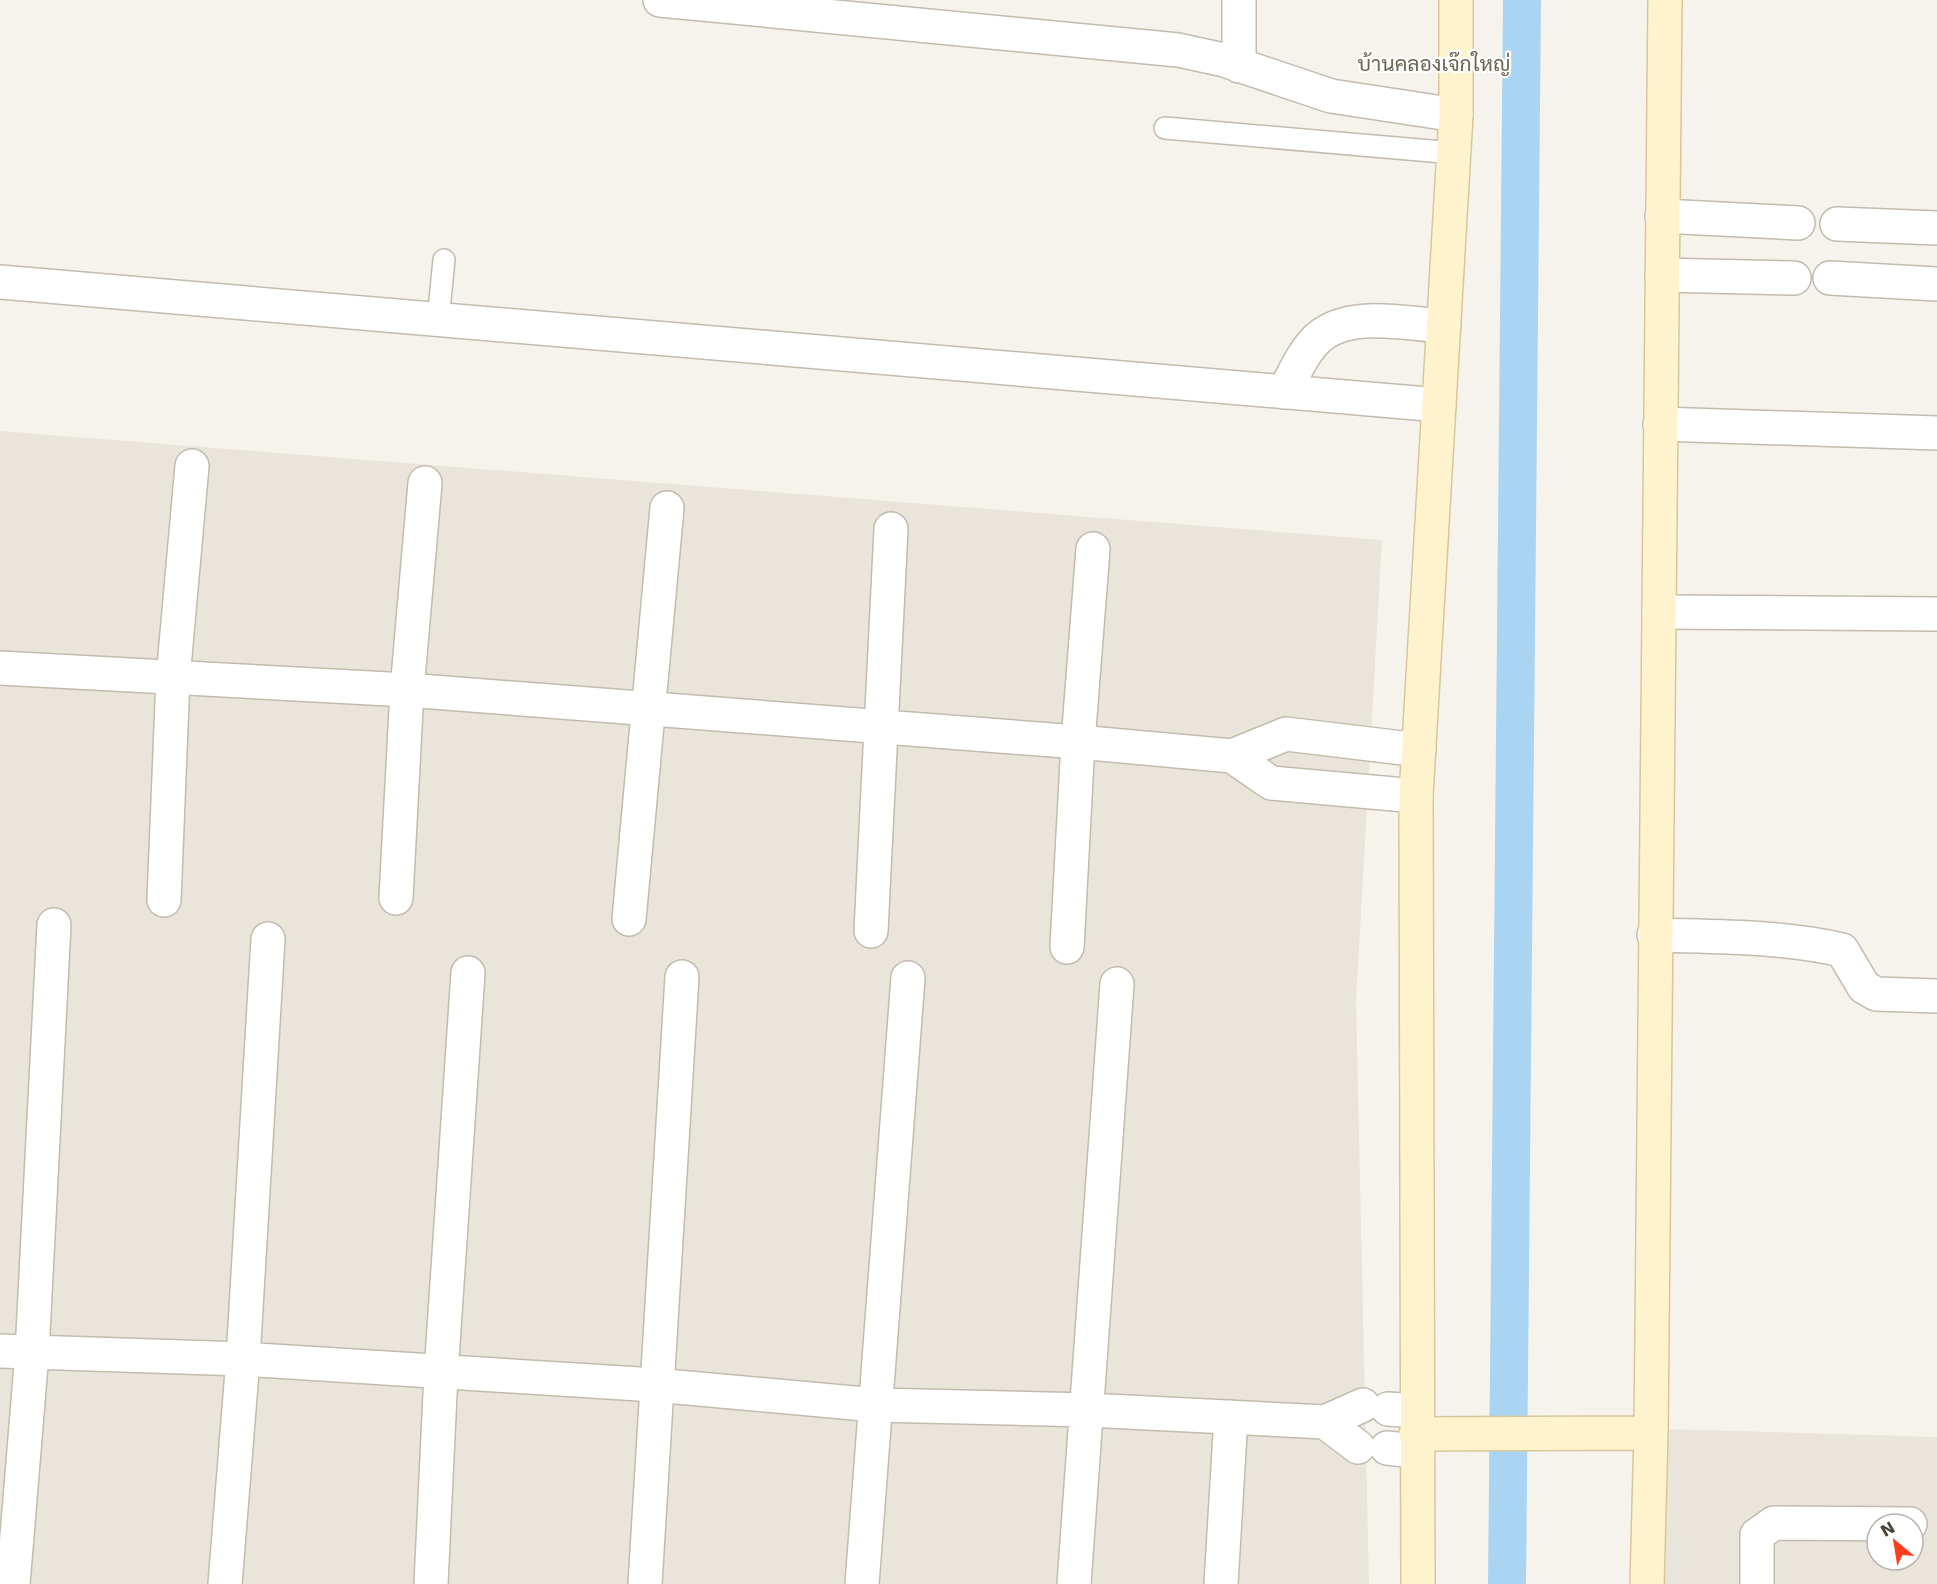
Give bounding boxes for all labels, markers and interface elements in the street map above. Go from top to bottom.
district label: บ้านคลองเจ๊กใหญ่ [1358,51,1510,76]
north arrow [1865,1512,1925,1572]
text: N [1877,1518,1898,1541]

